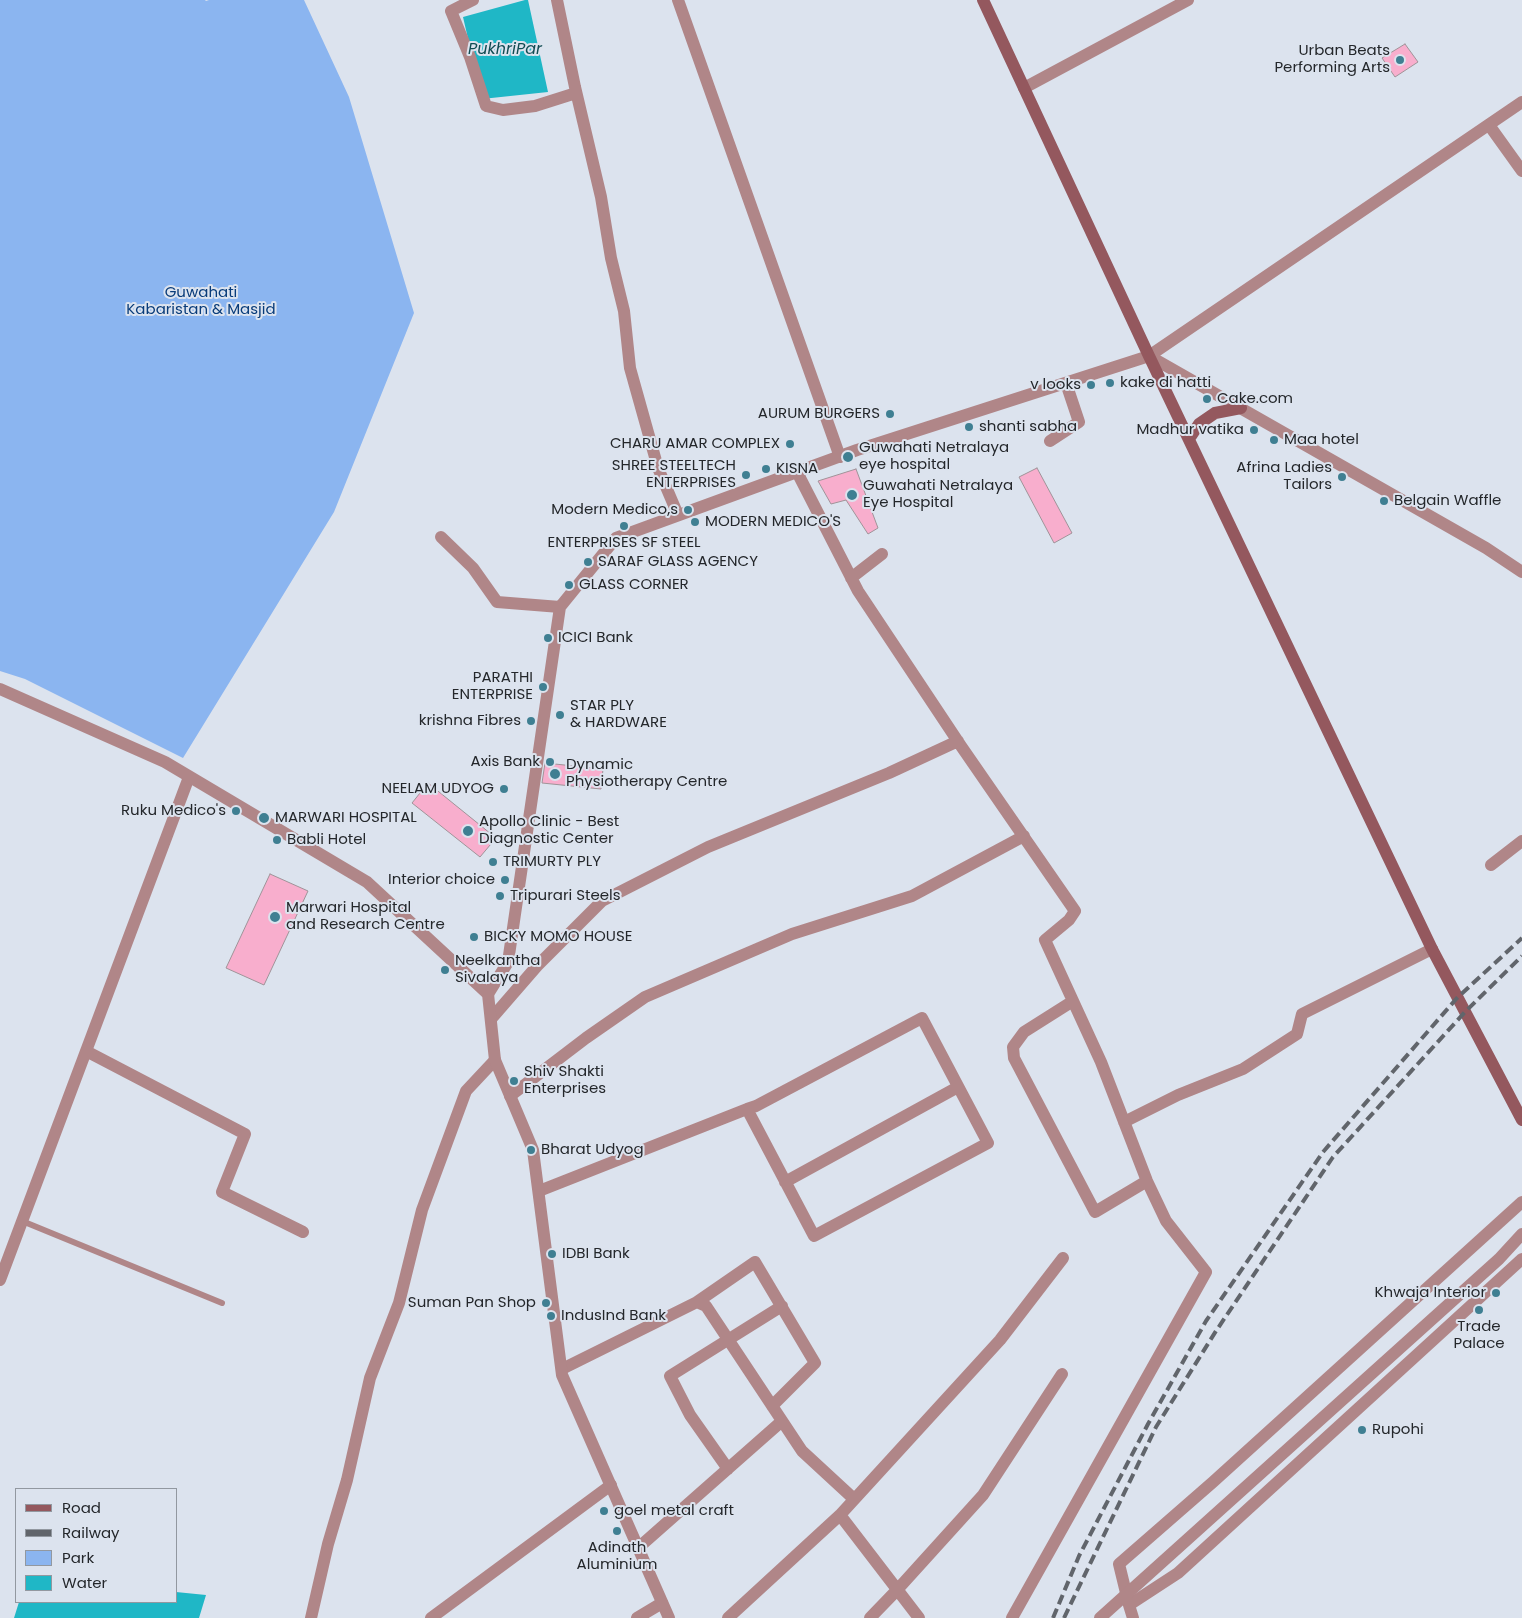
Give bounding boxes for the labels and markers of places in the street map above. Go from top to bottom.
place label: Urban Beats Performing Arts [1274,42,1390,77]
marker: Urban Beats Performing Arts [1394,54,1406,66]
place label: kake di hatti [1120,374,1211,392]
place label: v looks [1030,376,1081,394]
marker: kake di hatti [1104,377,1116,389]
marker: v looks [1085,379,1097,391]
place label: Cake.com [1217,390,1293,408]
marker: Cake.com [1201,393,1213,405]
place label: AURUM BURGERS [758,405,880,423]
marker: AURUM BURGERS [884,408,896,420]
place label: shanti sabha [979,418,1077,436]
marker: shanti sabha [963,421,975,433]
place label: Madhur vatika [1136,421,1244,439]
marker: Madhur vatika [1248,424,1260,436]
place label: Maa hotel [1284,431,1359,449]
marker: Maa hotel [1268,434,1280,446]
place label: CHARU AMAR COMPLEX [610,435,780,453]
marker: CHARU AMAR COMPLEX [784,438,796,450]
place label: Guwahati Netralaya eye hospital [859,439,1009,474]
marker: Guwahati Netralaya eye hospital [841,450,855,464]
place label: SHREE STEELTECH ENTERPRISES [612,457,736,492]
place label: Afrina Ladies Tailors [1236,459,1332,494]
place label: KISNA [776,460,818,478]
marker: KISNA [760,463,772,475]
marker: SHREE STEELTECH ENTERPRISES [740,469,752,481]
marker: Afrina Ladies Tailors [1336,471,1348,483]
place label: Guwahati Netralaya Eye Hospital [863,477,1013,512]
marker: Guwahati Netralaya Eye Hospital [845,488,859,502]
place label: Belgain Waffle [1394,492,1501,510]
marker: Belgain Waffle [1378,495,1390,507]
place label: Modern Medico,s [551,501,678,519]
marker: Modern Medico,s [682,504,694,516]
place label: MODERN MEDICO'S [705,513,841,531]
marker: MODERN MEDICO'S [689,516,701,528]
marker: ENTERPRISES SF STEEL [618,520,630,532]
place label: ENTERPRISES SF STEEL [547,534,701,552]
place label: SARAF GLASS AGENCY [598,553,758,571]
marker: SARAF GLASS AGENCY [582,556,594,568]
place label: GLASS CORNER [579,576,689,594]
marker: GLASS CORNER [563,579,575,591]
place label: ICICI Bank [558,629,633,647]
marker: ICICI Bank [542,632,554,644]
place label: PARATHI ENTERPRISE [452,669,533,704]
marker: PARATHI ENTERPRISE [537,681,549,693]
place label: STAR PLY & HARDWARE [570,697,667,732]
marker: STAR PLY & HARDWARE [554,709,566,721]
place label: krishna Fibres [419,712,521,730]
marker: krishna Fibres [525,715,537,727]
place label: Axis Bank [471,753,540,771]
marker: Axis Bank [544,756,556,768]
place label: Dynamic Physiotherapy Centre [566,756,727,791]
marker: Dynamic Physiotherapy Centre [548,767,562,781]
place label: NEELAM UDYOG [382,780,494,798]
marker: NEELAM UDYOG [498,783,510,795]
place label: Ruku Medico's [121,802,226,820]
marker: Ruku Medico's [230,805,242,817]
place label: MARWARI HOSPITAL [275,809,417,827]
marker: MARWARI HOSPITAL [257,811,271,825]
place label: Apollo Clinic - Best Diagnostic Center [479,813,619,848]
marker: Apollo Clinic - Best Diagnostic Center [461,824,475,838]
place label: Babli Hotel [287,831,366,849]
marker: Babli Hotel [271,834,283,846]
place label: TRIMURTY PLY [503,853,601,871]
marker: TRIMURTY PLY [487,856,499,868]
place label: Interior choice [388,871,495,889]
marker: Interior choice [499,874,511,886]
place label: Tripurari Steels [510,887,621,905]
marker: Tripurari Steels [494,890,506,902]
place label: Marwari Hospital and Research Centre [286,899,445,934]
marker: Marwari Hospital and Research Centre [268,910,282,924]
place label: BICKY MOMO HOUSE [484,928,632,946]
marker: BICKY MOMO HOUSE [468,931,480,943]
place label: Neelkantha Sivalaya [455,952,540,987]
marker: Neelkantha Sivalaya [439,964,451,976]
place label: Shiv Shakti Enterprises [524,1063,606,1098]
marker: Shiv Shakti Enterprises [508,1075,520,1087]
place label: Bharat Udyog [541,1141,644,1159]
marker: Bharat Udyog [525,1144,537,1156]
place label: IDBI Bank [562,1245,630,1263]
marker: IDBI Bank [546,1248,558,1260]
place label: Khwaja Interior [1375,1284,1486,1302]
marker: Khwaja Interior [1490,1287,1502,1299]
place label: Suman Pan Shop [408,1294,536,1312]
marker: Suman Pan Shop [540,1297,552,1309]
marker: Trade Palace [1473,1304,1485,1316]
place label: IndusInd Bank [561,1307,666,1325]
marker: IndusInd Bank [545,1310,557,1322]
place label: Trade Palace [1453,1318,1505,1353]
place label: Rupohi [1372,1421,1424,1439]
marker: Rupohi [1356,1424,1368,1436]
place label: goel metal craft [614,1502,734,1520]
marker: goel metal craft [598,1505,610,1517]
marker: Adinath Aluminium [611,1525,623,1537]
place label: Adinath Aluminium [577,1539,657,1574]

